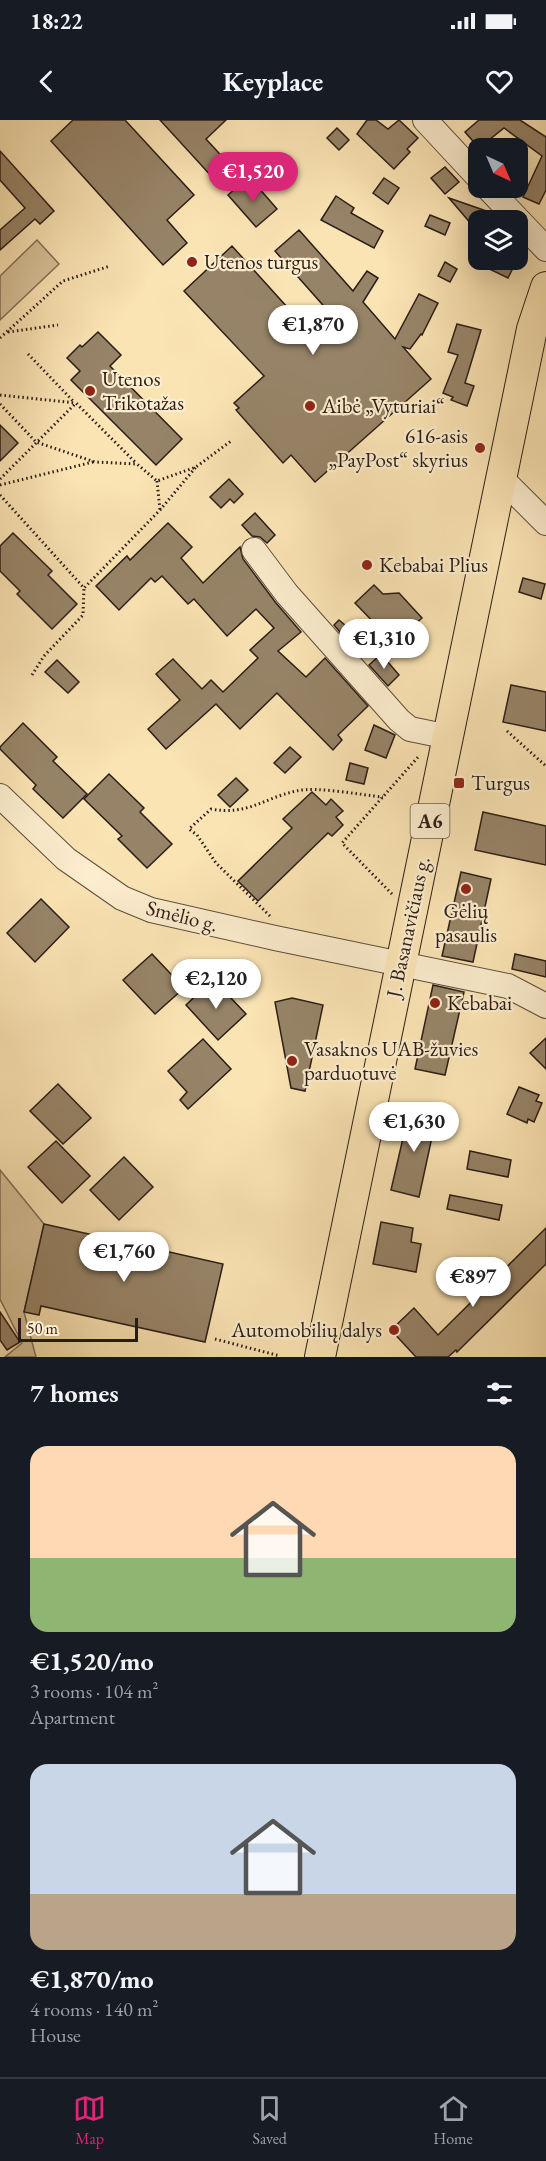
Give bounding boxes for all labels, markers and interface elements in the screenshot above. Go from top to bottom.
text: 18:22 [30,7,83,36]
text: Keyplace [223,64,323,99]
icon: back [30,65,63,98]
icon: heart [483,65,516,98]
north arrow [468,138,528,198]
map controls [468,138,528,270]
pin: €1,520 [204,152,302,203]
text: €1,520 [222,158,284,184]
button: layers [468,210,528,270]
place label: Utenos turgus [204,248,319,275]
marker: Utenos turgus [185,255,199,269]
pin: €1,870 [264,305,362,356]
text: €1,870 [282,311,344,337]
place label: Utenos Trikotažas [102,365,184,416]
marker: Utenos Trikotažas [83,384,97,398]
place label: Aibė „Vyturiai“ [321,392,445,419]
marker: Aibė „Vyturiai“ [303,399,317,413]
place label: 616-asis „PayPost“ skyrius [328,422,468,473]
marker: 616-asis „PayPost“ skyrius [473,441,487,455]
place label: Kebabai Plius [379,551,488,578]
marker: Kebabai Plius [360,558,374,572]
pin: €1,310 [335,619,433,670]
text: €1,310 [353,625,415,651]
place label: Turgus [471,769,530,796]
marker: Turgus [452,776,466,790]
road number: A6 [410,804,450,838]
street label: J. Basanavičiaus g. [379,854,436,1002]
marker: Gėlių pasaulis [459,882,473,896]
street label: Smėlio g. [143,894,221,937]
place label: Gėlių pasaulis [435,897,497,948]
pin: €2,120 [167,959,265,1010]
text: €2,120 [185,965,247,991]
place label: Kebabai [447,989,512,1016]
marker: Kebabai [428,996,442,1010]
place label: Vasaknos UAB-žuvies parduotuvė [304,1035,478,1086]
marker: Vasaknos UAB-žuvies parduotuvė [285,1054,299,1068]
pin: €1,630 [365,1102,463,1153]
text: €1,630 [383,1108,445,1134]
pin: €1,760 [75,1232,173,1283]
text: €1,760 [93,1238,155,1264]
pin: €897 [437,1257,509,1308]
text: €897 [450,1263,496,1289]
scale bar [18,1315,138,1342]
place label: Automobilių dalys [230,1316,382,1343]
text: 50 m [27,1318,58,1339]
marker: Automobilių dalys [387,1323,401,1337]
text: 7 homes [30,1376,119,1410]
icon: filters [483,1377,516,1410]
icon: home [219,1485,327,1593]
text: €1,520/mo [30,1644,154,1678]
text: 3 rooms · 104 m² [30,1678,158,1704]
text: Apartment [30,1704,115,1730]
icon: home [219,1803,327,1911]
text: €1,870/mo [30,1962,154,1996]
text: 4 rooms · 140 m² [30,1996,158,2022]
text: House [30,2022,81,2048]
tab: Map [73,2092,106,2149]
tab: Saved [253,2092,287,2149]
tab: Home [433,2092,473,2149]

